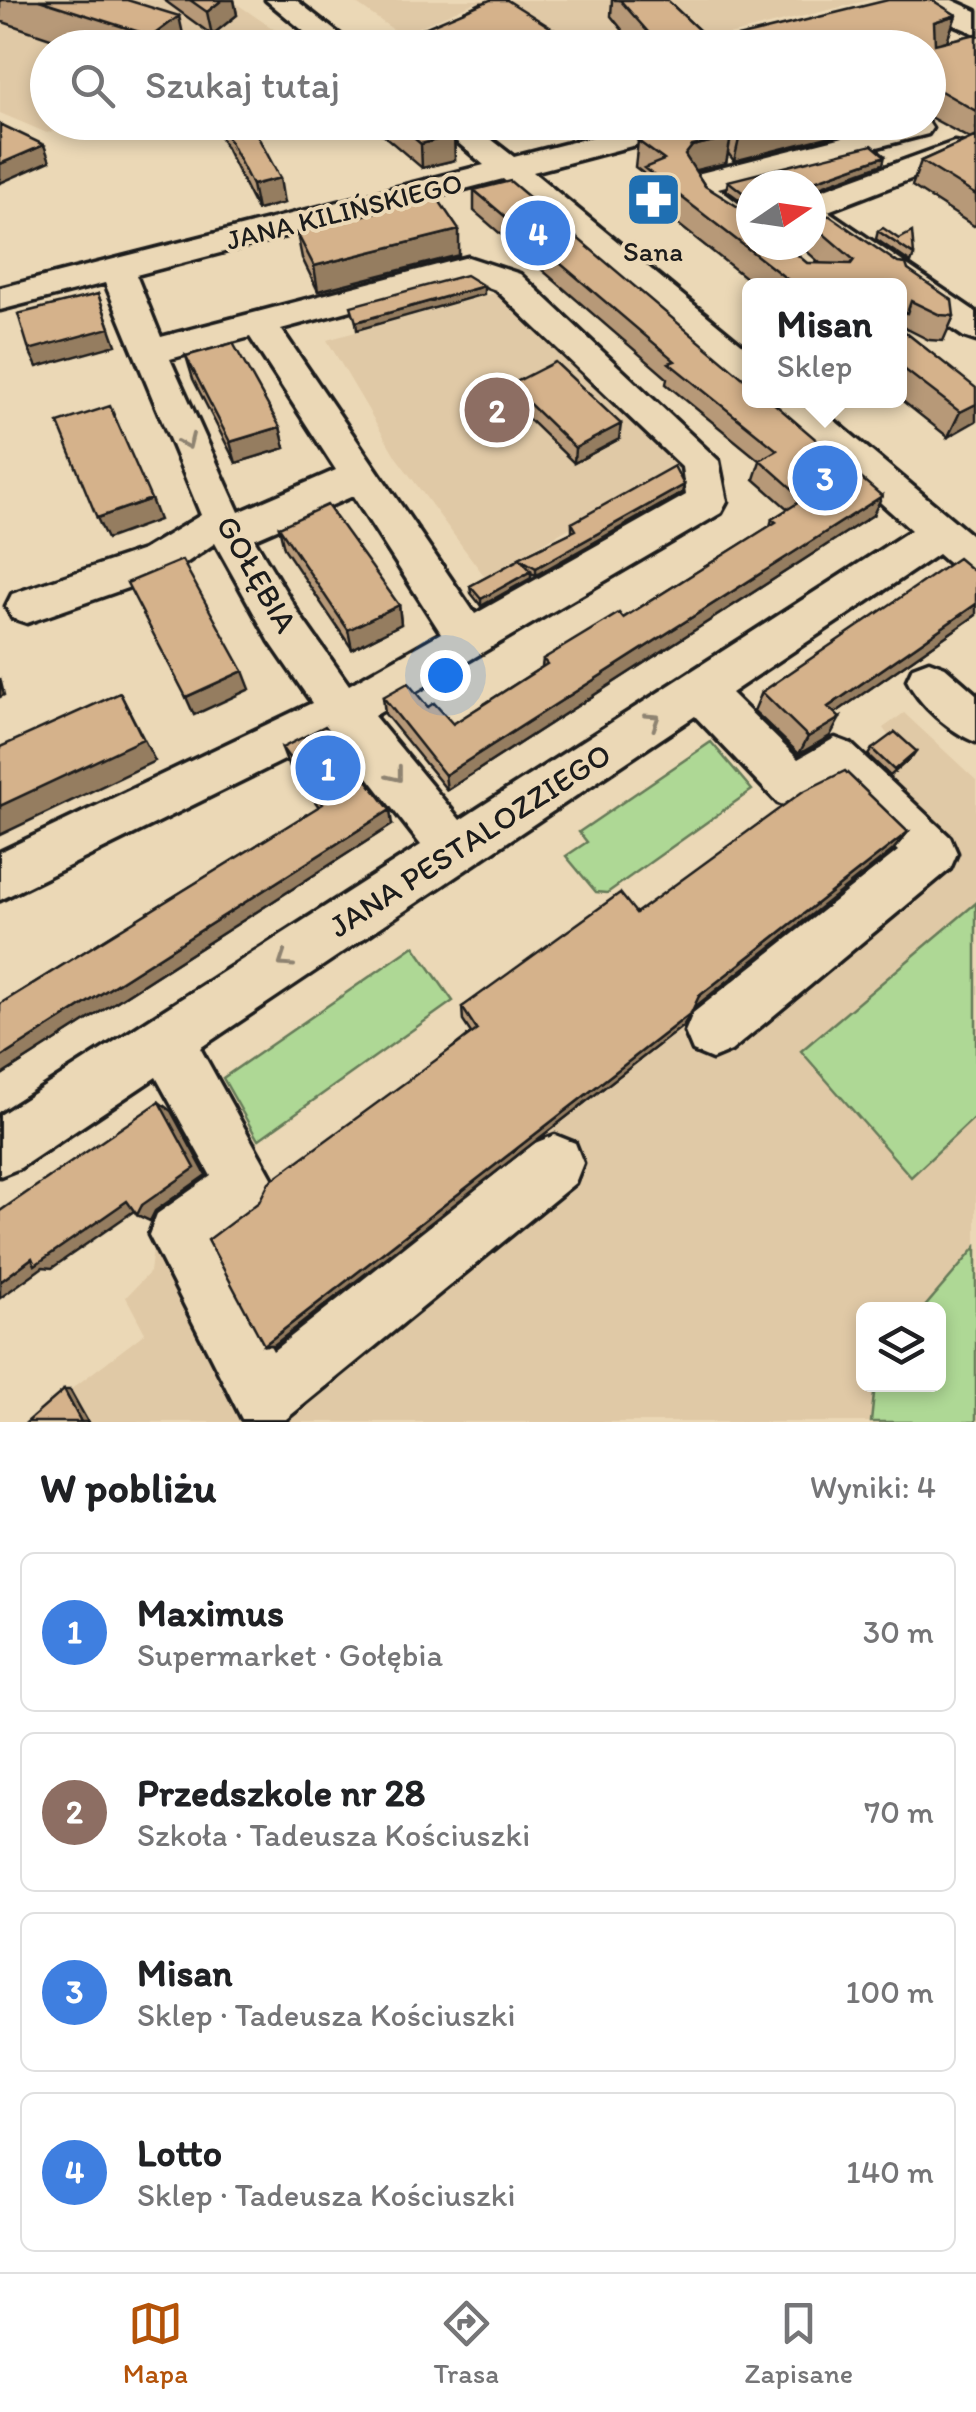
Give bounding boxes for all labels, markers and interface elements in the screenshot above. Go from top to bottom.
search box [30,30,946,140]
icon: search [65,58,120,113]
text: Szukaj tutaj [145,62,340,108]
street label: JANA KILIŃSKIEGO [222,165,466,257]
pharmacy icon: Sana [623,170,683,230]
north arrow [736,170,826,260]
pin: 4 [506,196,570,270]
place label: Sana [623,234,683,268]
popup [742,278,907,408]
text: Misan [777,301,872,347]
text: Sklep [777,347,853,385]
pin: 2 [464,372,530,448]
one-way arrow [175,432,195,450]
pin: 3 [792,440,858,516]
street label: GOŁĘBIA [208,509,306,639]
your location [420,650,471,701]
one-way arrow [642,713,660,732]
pin: 1 [296,730,360,806]
street label: JANA PESTALOZZIEGO [322,735,618,945]
one-way arrow [384,764,402,782]
one-way arrow [278,949,297,967]
map controls [856,1302,946,1392]
button: layers [856,1302,946,1392]
text: W pobliżu [40,1462,216,1513]
text: Wyniki: 4 [810,1468,936,1506]
text: Maximus [137,1590,284,1636]
text: 1 [67,1613,82,1651]
text: 30 m [863,1613,934,1651]
text: Supermarket · Gołębia [137,1636,443,1674]
text: Przedszkole nr 28 [137,1770,425,1816]
text: 2 [66,1793,83,1831]
text: 70 m [864,1793,934,1831]
text: Szkoła · Tadeusza Kościuszki [137,1816,530,1854]
text: Misan [137,1950,232,1996]
text: 3 [66,1973,83,2011]
text: 100 m [846,1973,934,2011]
text: Sklep · Tadeusza Kościuszki [137,1996,516,2034]
text: Lotto [137,2130,222,2176]
text: 4 [65,2153,84,2191]
text: 140 m [846,2153,934,2191]
text: Sklep · Tadeusza Kościuszki [137,2176,516,2214]
tab: Mapa [123,2296,188,2390]
tab: Trasa [433,2296,499,2390]
tab: Zapisane [745,2296,853,2390]

